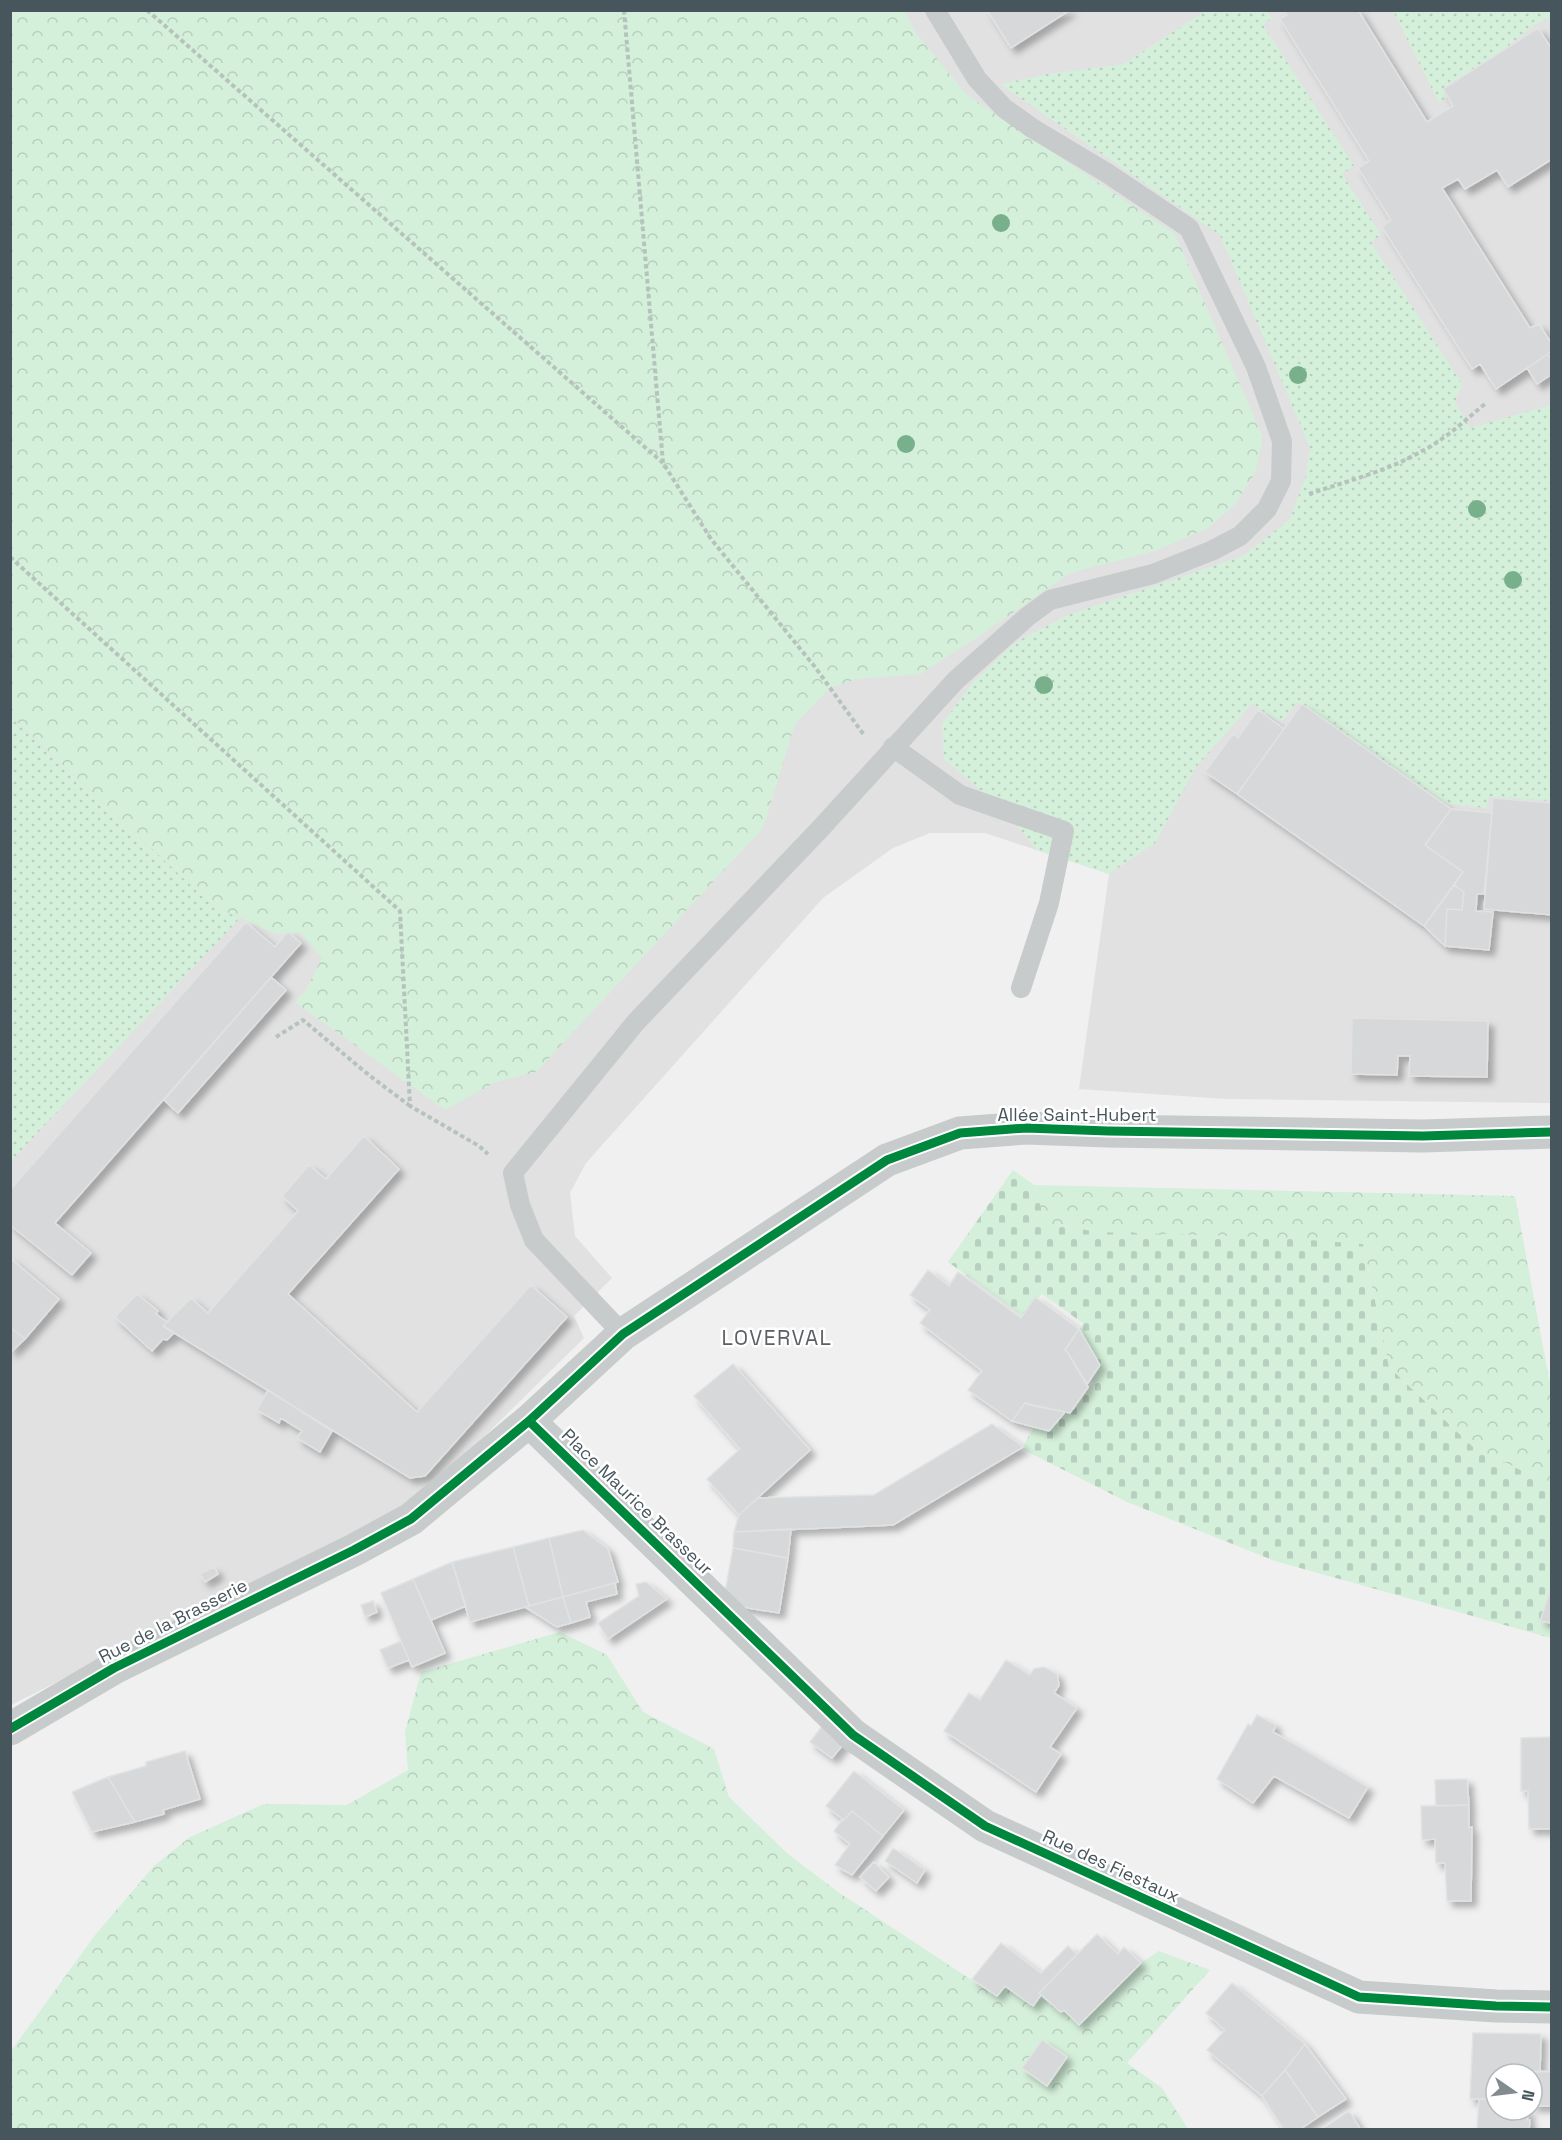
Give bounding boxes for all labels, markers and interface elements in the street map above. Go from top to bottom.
street label: Allée Saint-Hubert [998,1103,1156,1126]
district label: LOVERVAL [721,1324,833,1351]
street label: Place Maurice Brasseur [557,1423,718,1580]
street label: Rue de la Brasserie [94,1573,251,1668]
street label: Rue des Fiestaux [1039,1824,1183,1907]
north arrow [1484,2062,1544,2122]
text: N [1517,2088,1540,2103]

